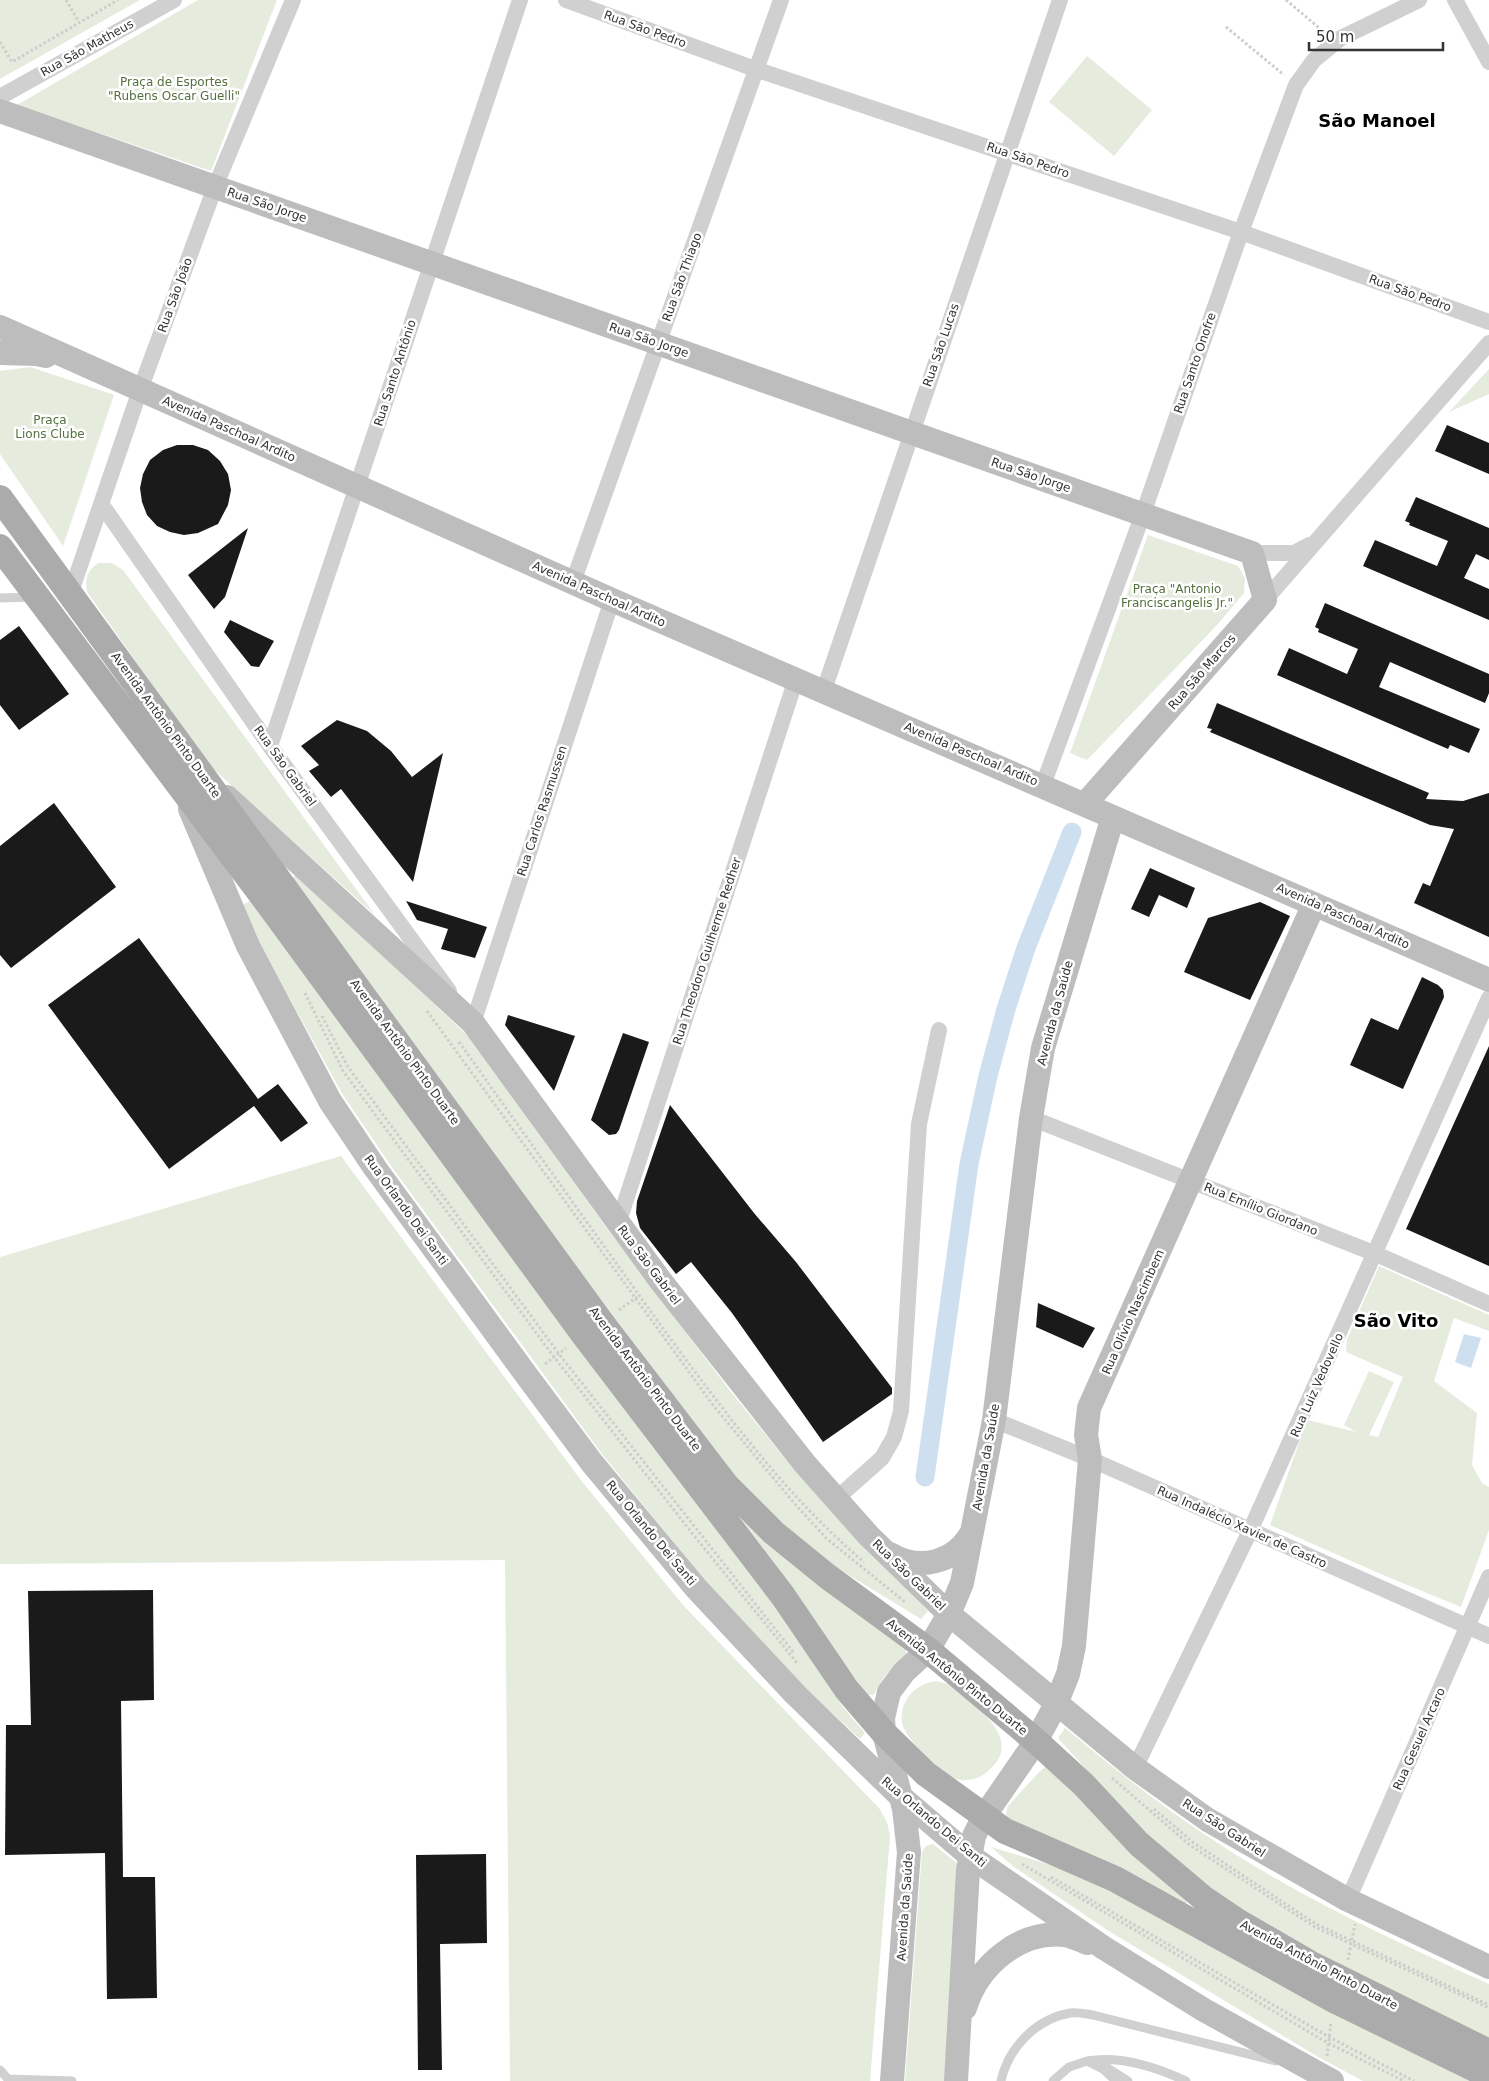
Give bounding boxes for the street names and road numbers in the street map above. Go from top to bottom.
street label: Rua São Pedro [602,8,688,50]
street label: Rua São Matheus [38,17,136,79]
street label: Rua São Pedro [985,139,1071,181]
street label: Rua São Jorge [225,185,309,225]
street label: Rua São Thiago [659,231,705,323]
street label: Rua São João [155,256,195,334]
street label: Rua São Pedro [1367,272,1453,314]
street label: Rua São Lucas [920,302,962,388]
street label: Rua Santo Onofre [1171,311,1219,415]
street label: Rua Santo Antônio [371,318,419,428]
street label: Rua São Jorge [607,320,691,360]
street label: Avenida Paschoal Ardito [160,393,298,465]
street label: Rua São Jorge [989,455,1073,495]
street label: Avenida Paschoal Ardito [530,558,668,630]
street label: Rua São Marcos [1165,631,1239,713]
street label: Avenida Antônio Pinto Duarte [108,649,224,801]
street label: Avenida Paschoal Ardito [902,719,1040,789]
street label: Rua São Gabriel [251,723,319,809]
street label: Rua Carlos Rasmussen [514,744,570,878]
street label: Rua Theodoro Guilherme Redher [670,856,744,1046]
street label: Avenida Paschoal Ardito [1274,880,1412,952]
street label: Avenida da Saúde [1034,959,1076,1067]
street label: Avenida Antônio Pinto Duarte [347,976,463,1128]
street label: Rua Orlando Dei Santi [361,1152,451,1268]
street label: Rua Emílio Giordano [1202,1180,1320,1238]
street label: Rua São Gabriel [615,1222,683,1308]
street label: Rua Olívio Nascimbem [1099,1247,1167,1377]
street label: Avenida Antônio Pinto Duarte [586,1304,704,1454]
street label: Rua Luiz Vedovello [1288,1331,1346,1439]
street label: Avenida da Saúde [970,1403,1002,1511]
street label: Rua Orlando Dei Santi [603,1478,699,1588]
street label: Rua Indalécio Xavier de Castro [1155,1483,1329,1571]
street label: Rua São Gabriel [870,1537,948,1613]
street label: Avenida Antônio Pinto Duarte [884,1616,1030,1738]
street label: Rua Gesuel Arcaro [1390,1686,1448,1792]
street label: Rua Orlando Dei Santi [879,1774,989,1870]
street label: Rua São Gabriel [1180,1796,1268,1860]
street label: Avenida da Saúde [894,1853,916,1961]
street label: Avenida Antônio Pinto Duarte [1238,1917,1400,2013]

